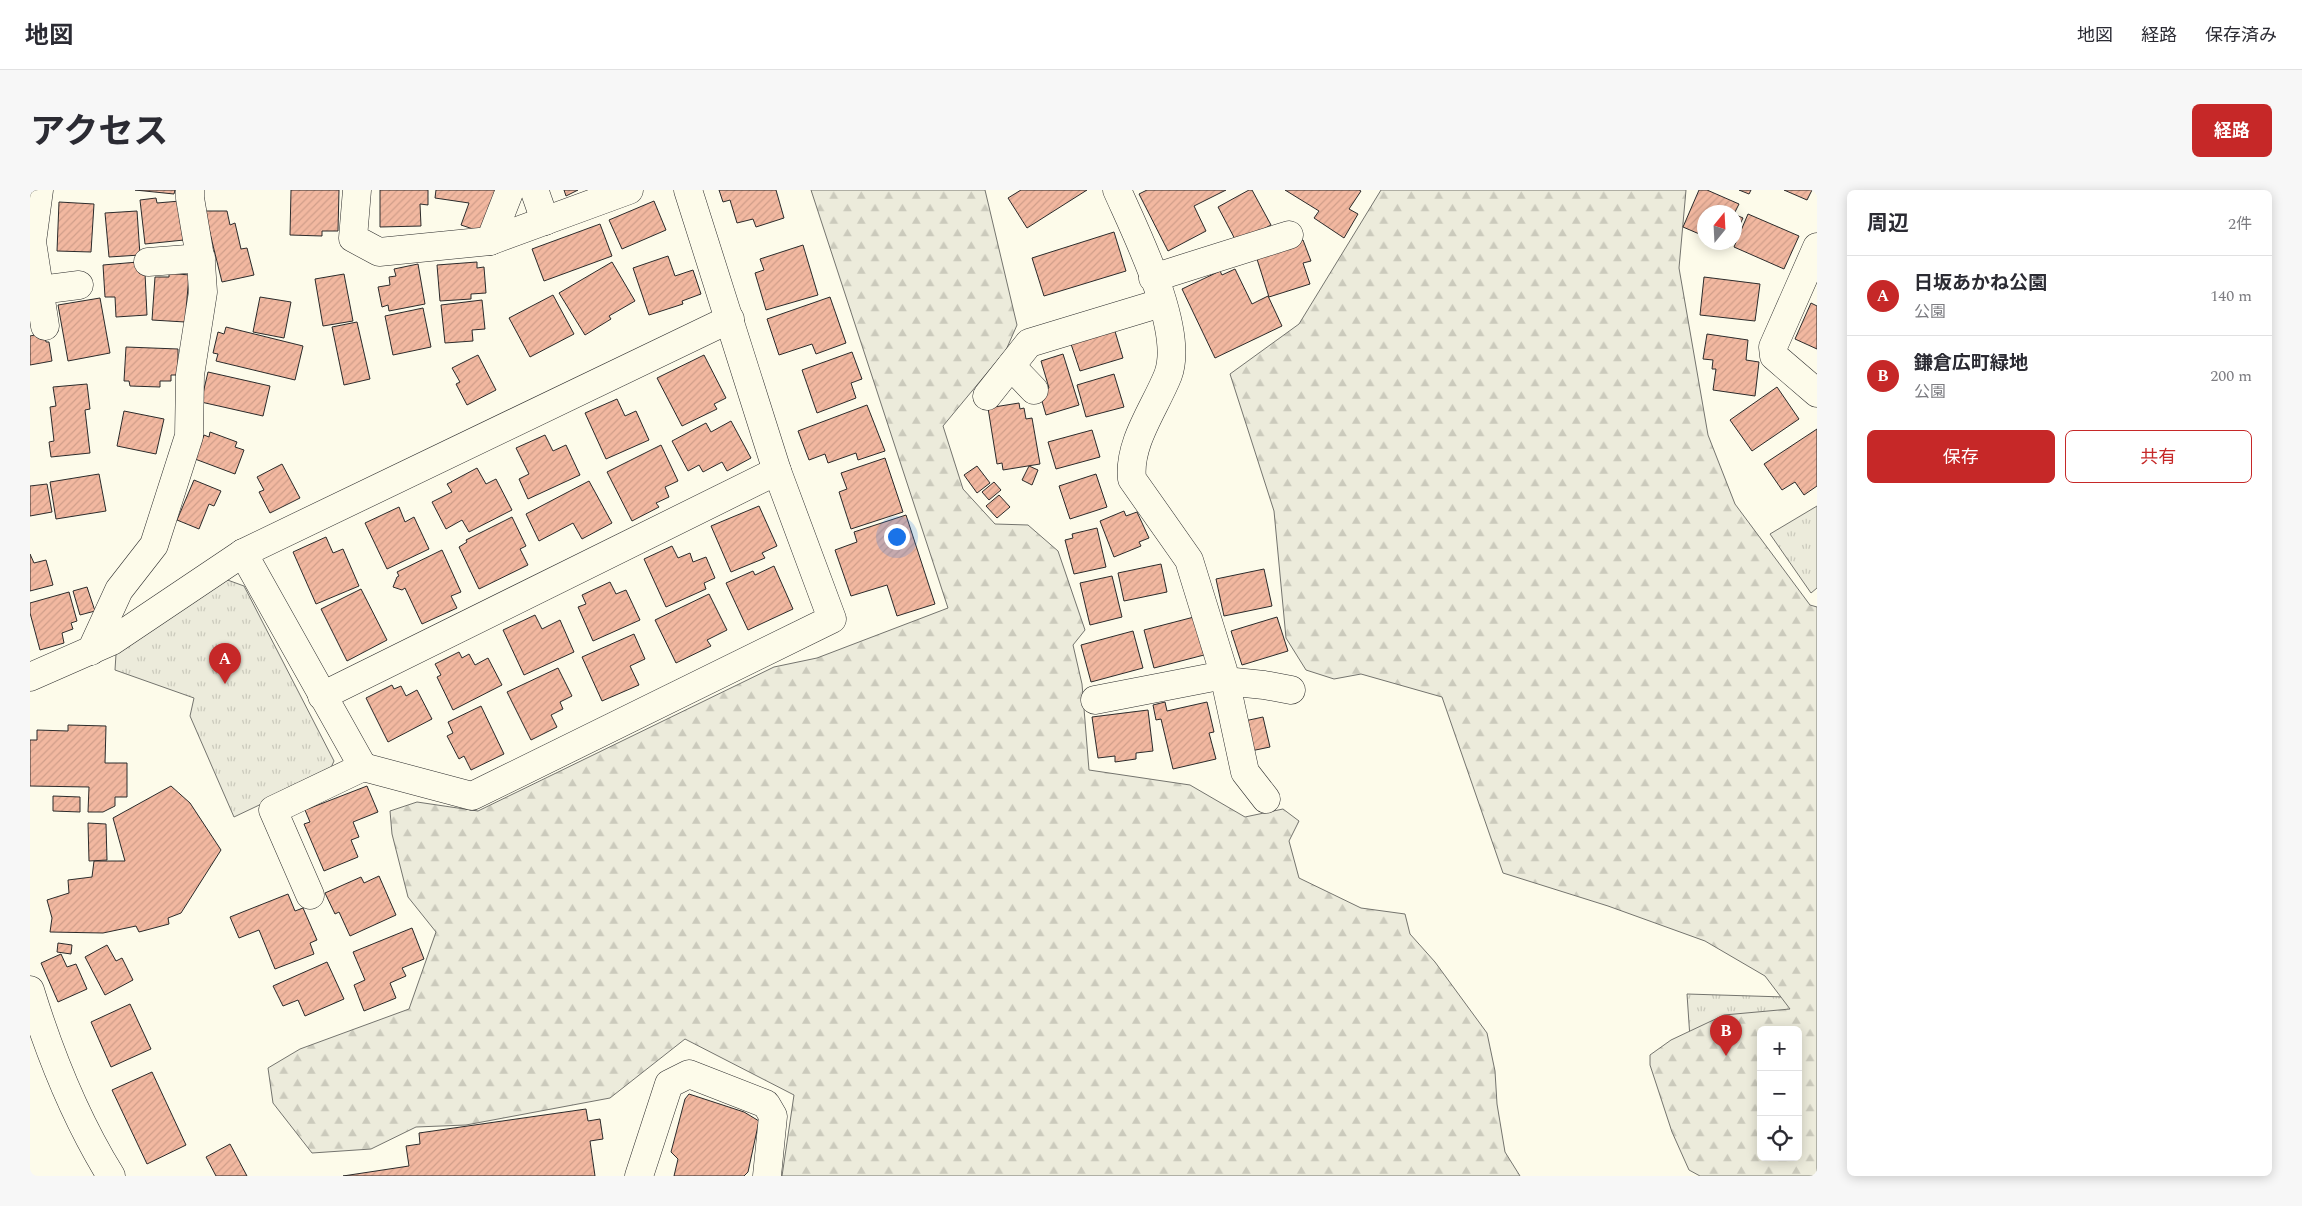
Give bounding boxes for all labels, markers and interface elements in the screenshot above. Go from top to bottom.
text: 地図 [25,18,73,54]
text: 地図 [2077,22,2113,49]
text: 経路 [2141,22,2177,49]
text: 保存済み [2205,22,2277,49]
button: 経路 [2192,104,2272,157]
text: アクセス [30,106,168,159]
north arrow [1697,205,1742,250]
text: 周辺 [1867,208,1909,240]
text: 2件 [2228,212,2252,236]
text: 日坂あかね公園 [1914,269,2047,298]
text: A [1877,284,1889,308]
text: 140 m [2210,284,2252,308]
text: 公園 [1914,300,1946,324]
text: 鎌倉広町緑地 [1914,349,2028,378]
text: B [1877,364,1889,388]
text: 200 m [2210,364,2252,388]
text: 公園 [1914,380,1946,404]
button: 保存 [1867,430,2055,483]
button: 共有 [2065,430,2252,483]
your location [884,524,910,550]
pin: A [209,643,241,684]
pin: B [1710,1015,1742,1056]
map controls [1757,1026,1802,1161]
button: + [1757,1026,1802,1071]
button: − [1757,1071,1802,1116]
button: locate [1757,1116,1802,1161]

